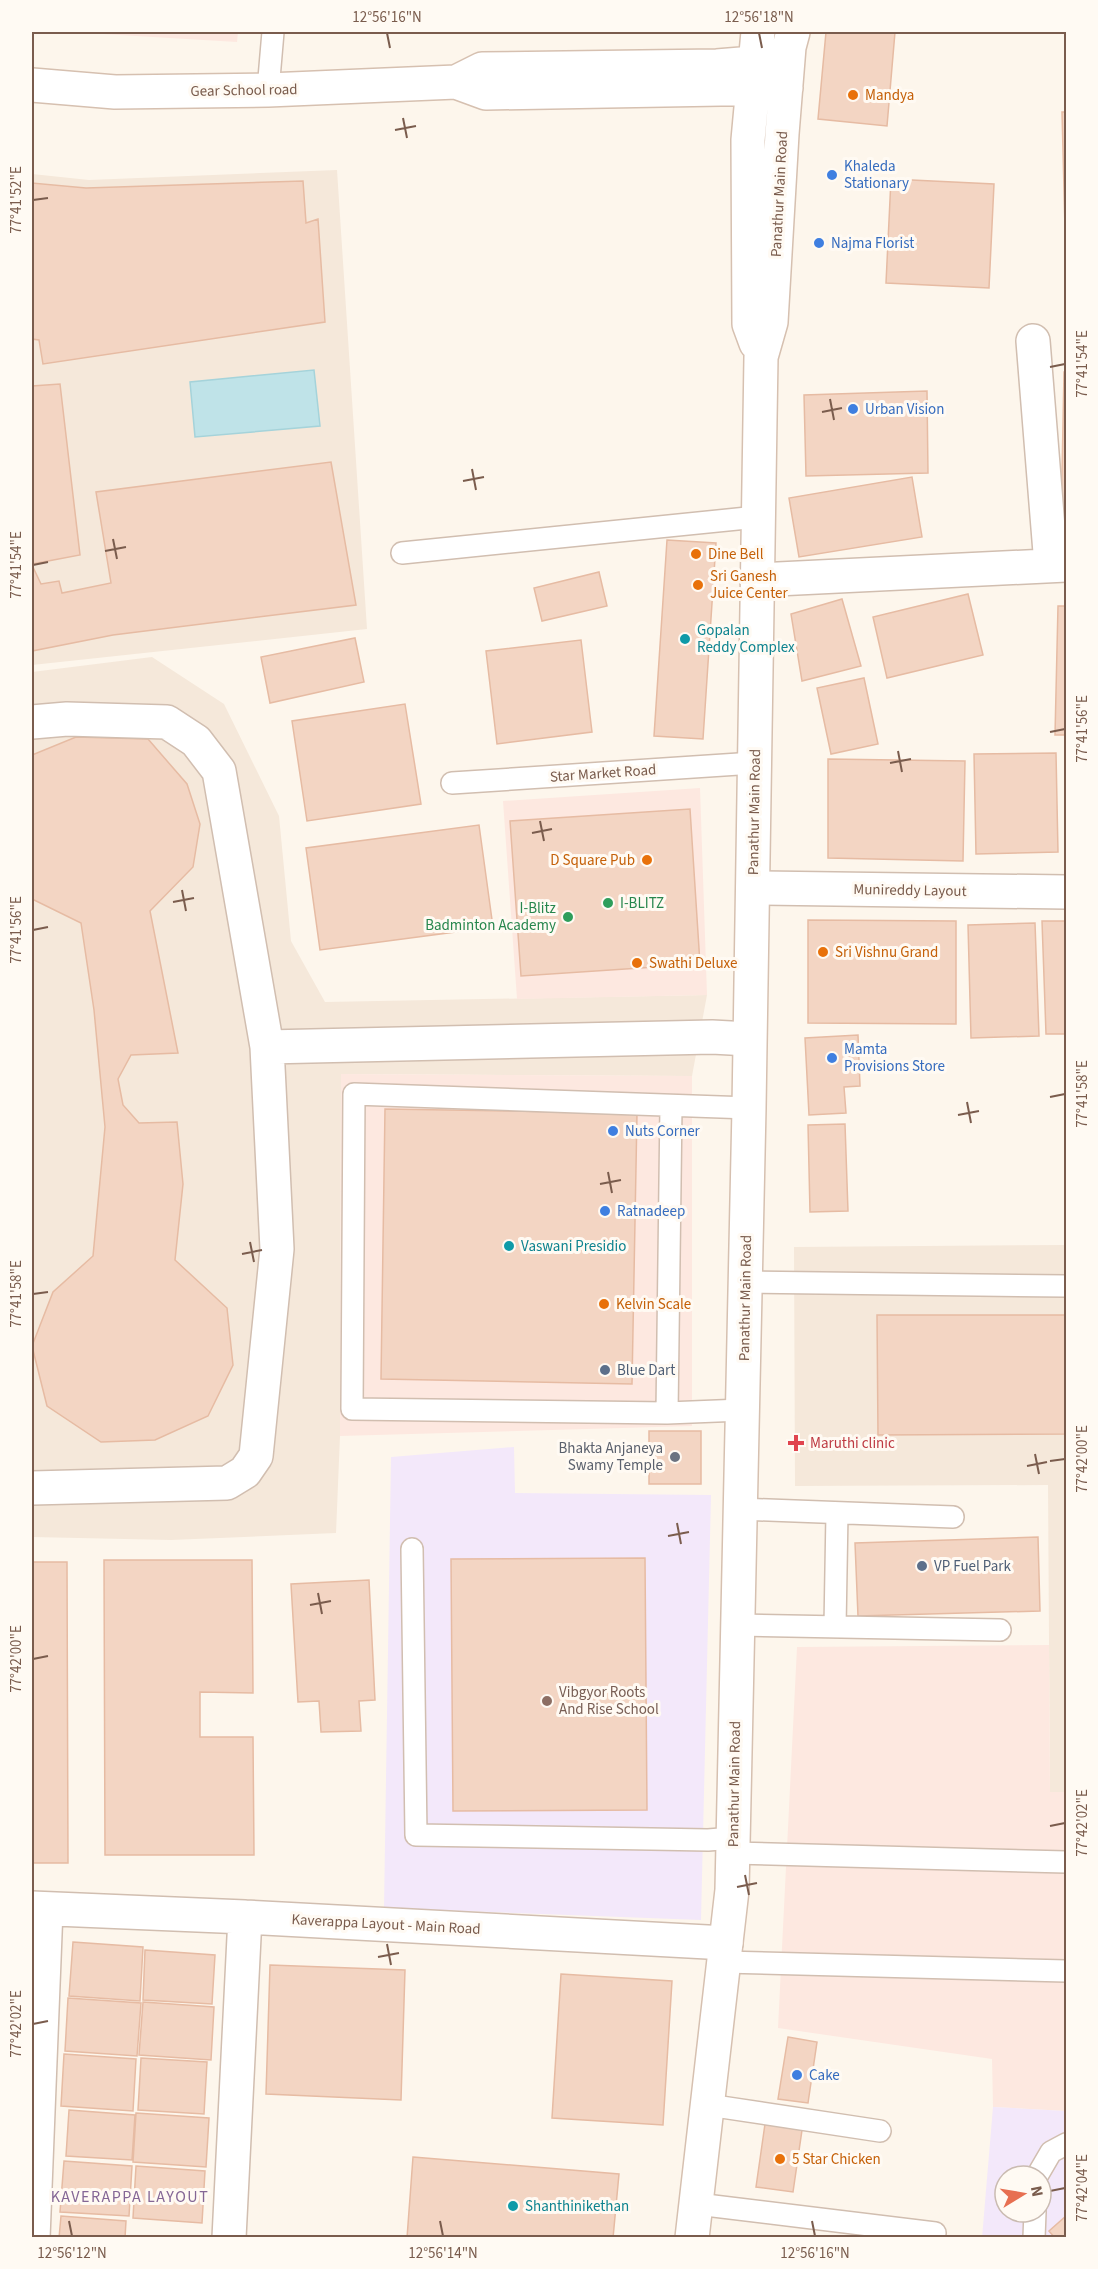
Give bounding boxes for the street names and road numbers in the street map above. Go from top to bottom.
street label: Gear School road [190,79,298,102]
street label: Panathur Main Road [766,131,793,258]
street label: Panathur Main Road [743,749,766,875]
street label: Star Market Road [549,759,657,788]
street label: Munireddy Layout [853,879,967,902]
street label: Panathur Main Road [734,1235,757,1361]
street label: Panathur Main Road [723,1721,746,1847]
street label: Kaverappa Layout - Main Road [291,1909,481,1940]

